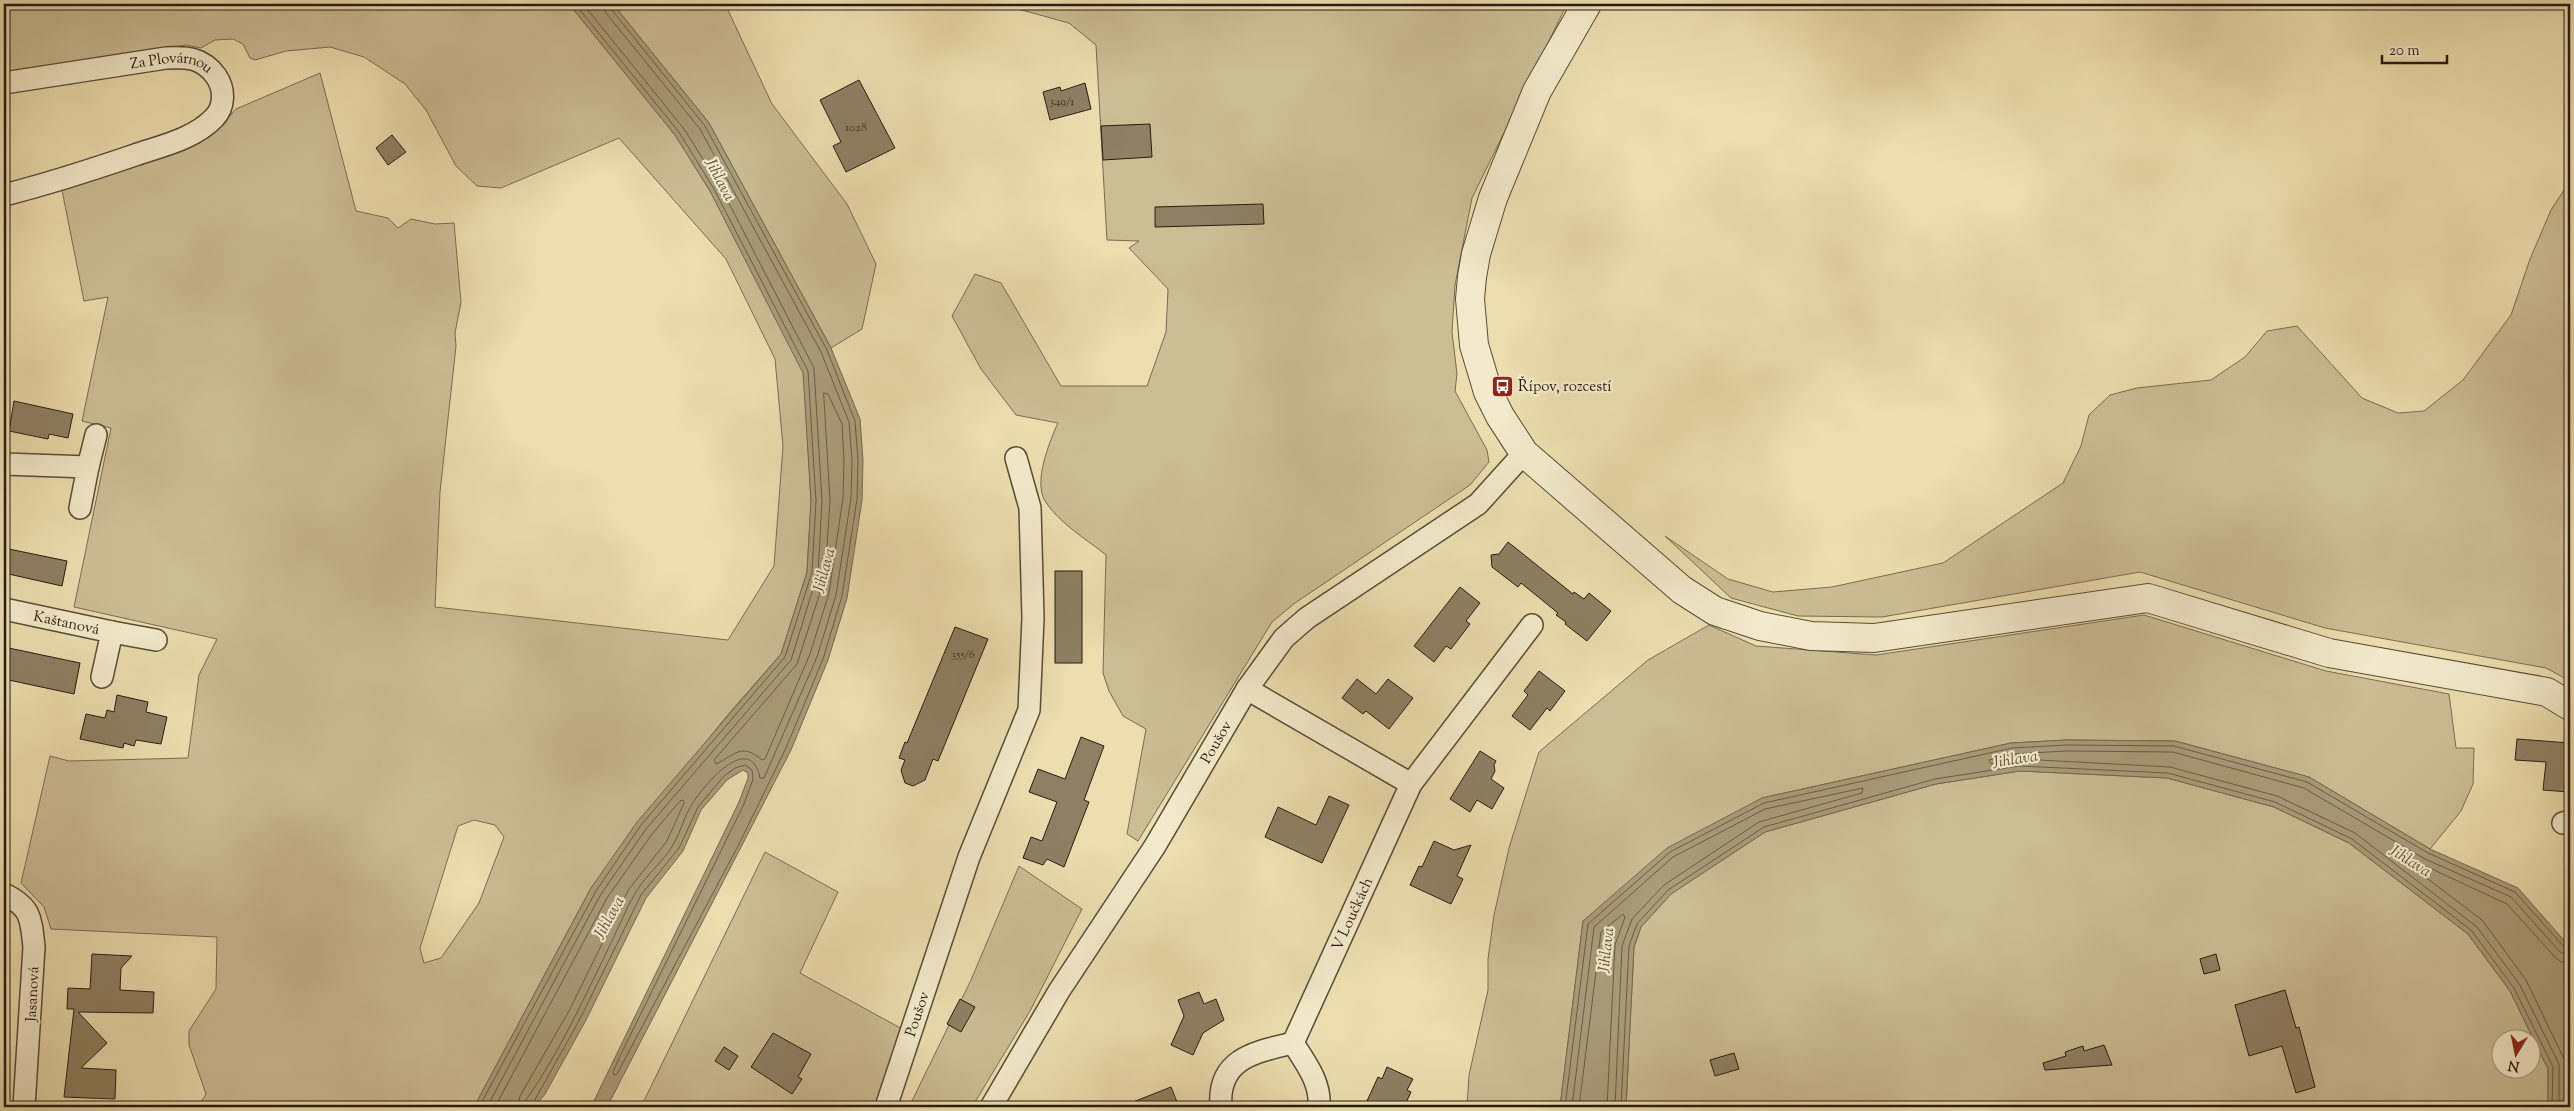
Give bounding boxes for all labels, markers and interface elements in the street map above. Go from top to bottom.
scale bar [2382,32,2446,64]
text: 20 m [2389,41,2420,62]
street label: Za Plovárnou [129,49,217,79]
house number: 349/1 [1050,93,1074,111]
house number: 1028 [845,119,867,137]
water label: Jihlava [698,154,740,206]
bus stop icon: Řípov, rozcestí [1490,374,1514,398]
place label: Řípov, rozcestí [1518,376,1612,398]
water label: Jihlava [808,546,842,597]
street label: Kaštanová [31,607,101,641]
house number: 355/6 [951,646,975,664]
street label: Poušov [1197,717,1238,768]
water label: Jihlava [1990,746,2040,776]
water label: Jihlava [2383,840,2435,884]
street label: V Loučkách [1327,874,1379,954]
water label: Jihlava [589,893,631,945]
water label: Jihlava [1594,926,1621,975]
street label: Jasanová [22,966,45,1023]
street label: Poušov [901,989,936,1040]
north arrow [2492,1028,2542,1078]
text: N [2507,1054,2521,1076]

